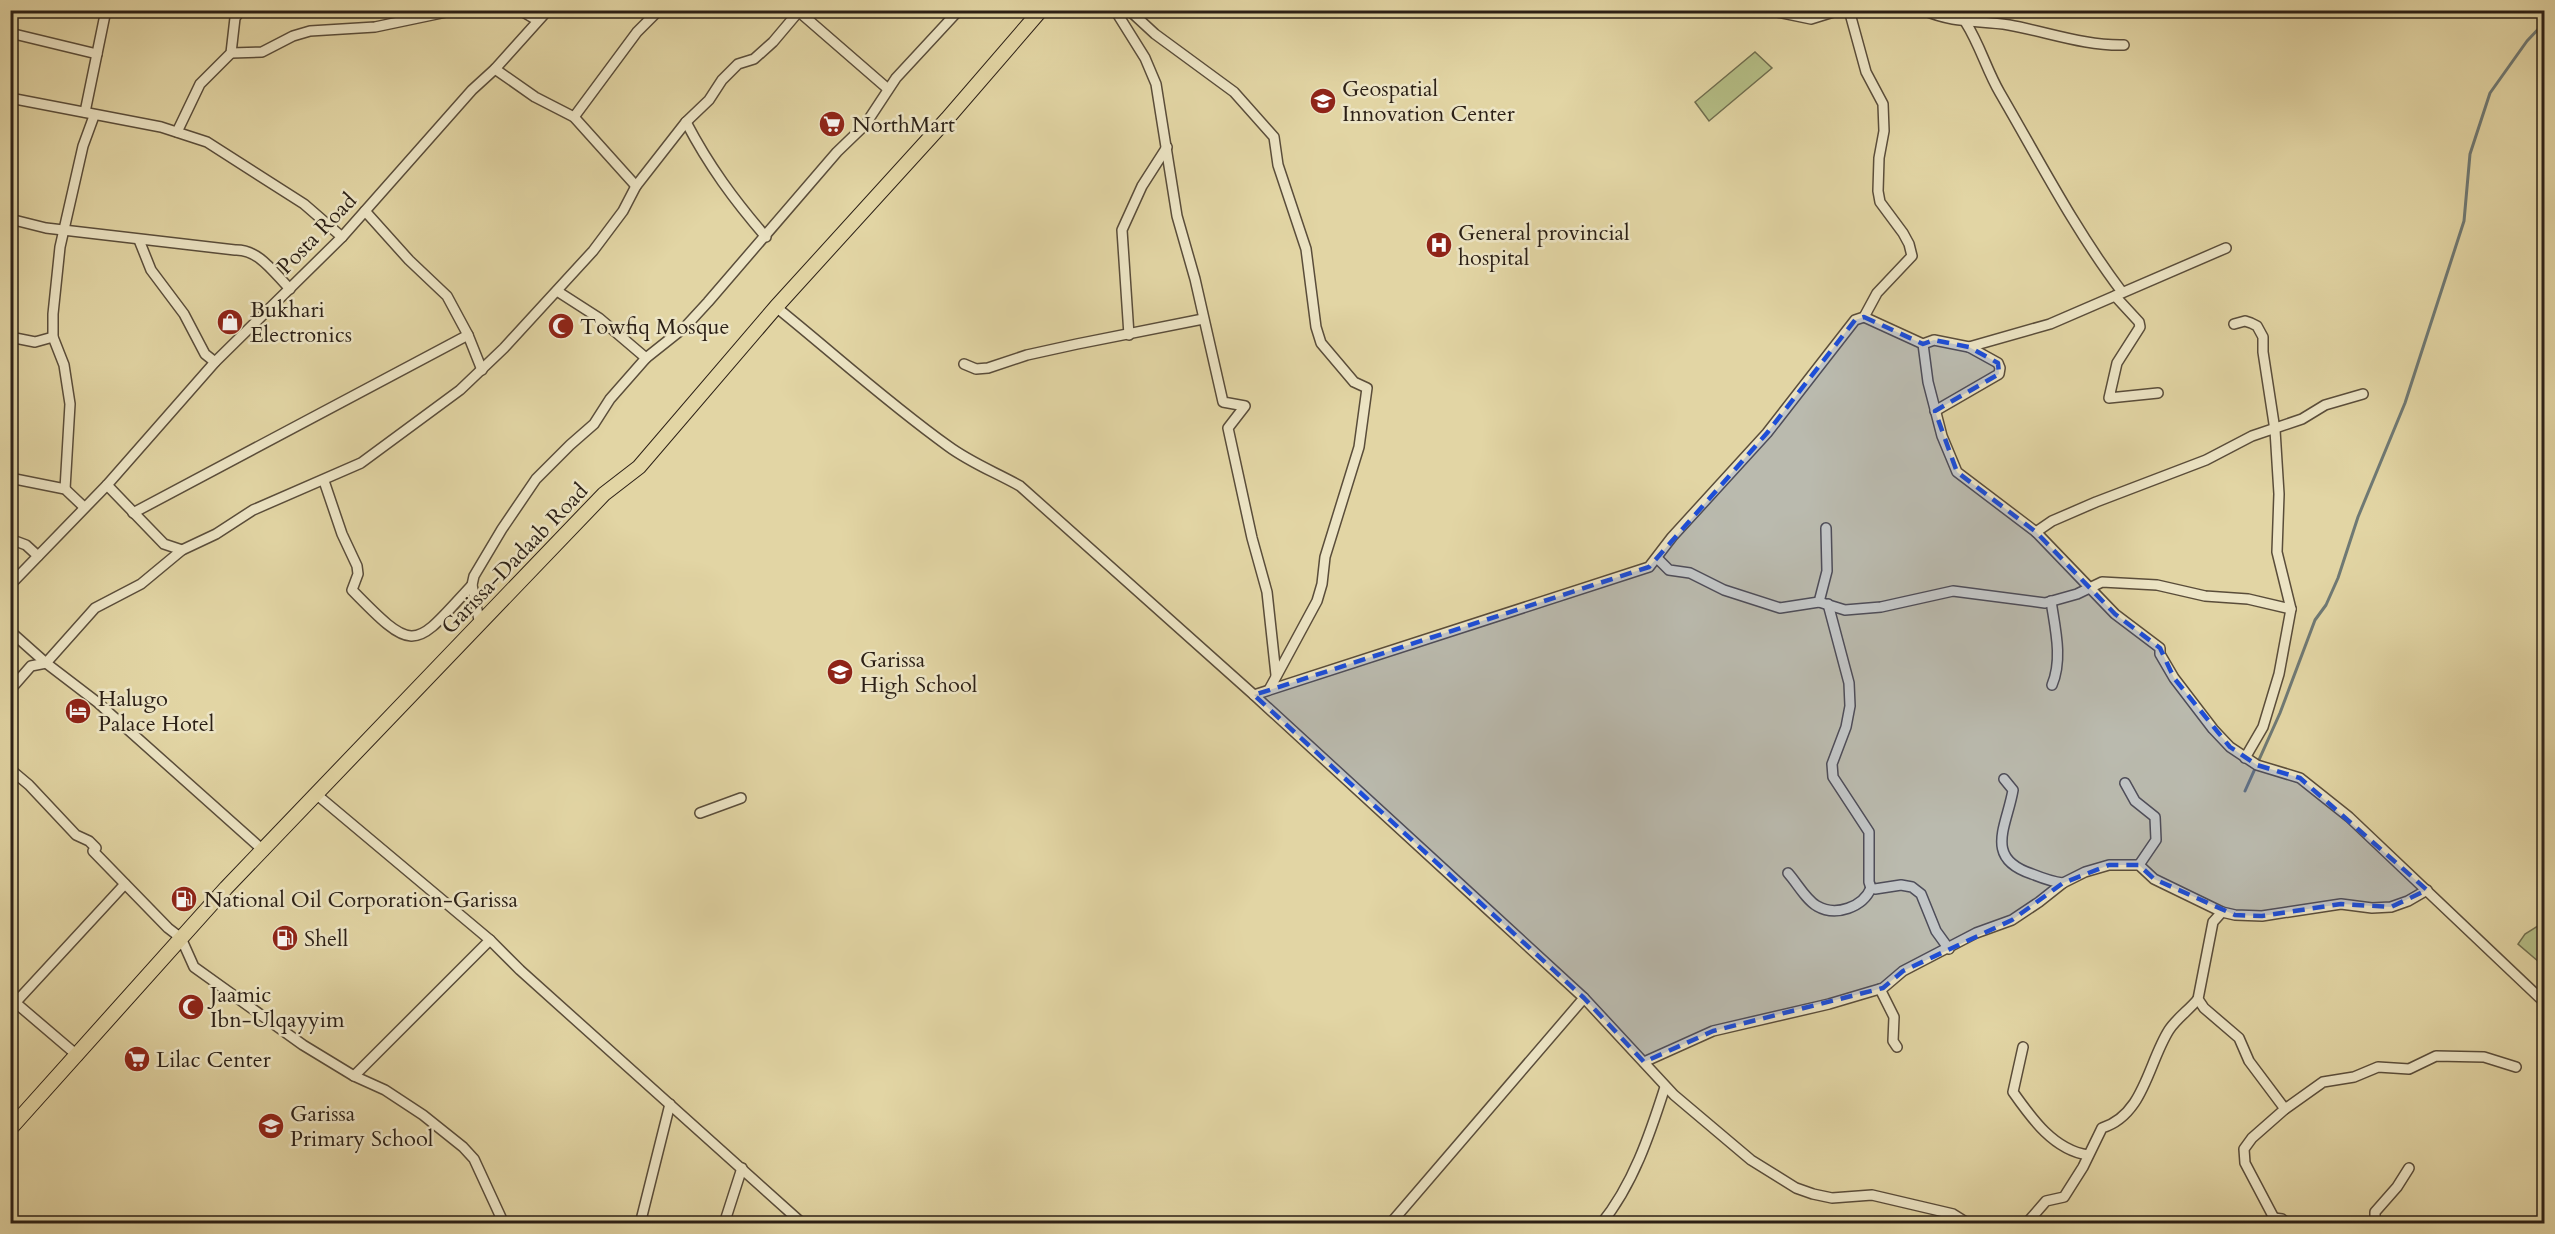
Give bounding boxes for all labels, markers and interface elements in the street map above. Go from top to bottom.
place label: Geospatial Innovation Center [1342,74,1516,129]
school or university icon: Geospatial Innovation Center [1308,86,1338,116]
supermarket icon: NorthMart [817,109,847,139]
place label: NorthMart [852,110,955,140]
street label: Posta Road [270,186,363,281]
place label: General provincial hospital [1458,218,1630,273]
hospital icon: General provincial hospital [1424,230,1454,260]
place label: Bukhari Electronics [250,295,352,350]
shop icon: Bukhari Electronics [215,307,245,337]
mosque icon: Towfiq Mosque [546,311,576,341]
place label: Towfiq Mosque [580,312,730,342]
street label: Garissa-Dadaab Road [435,476,595,641]
place label: Garissa High School [860,645,978,700]
school or university icon: Garissa High School [825,657,855,687]
place label: Halugo Palace Hotel [98,684,215,739]
hotel icon: Halugo Palace Hotel [63,696,93,726]
fuel station icon: National Oil Corporation-Garissa [169,884,199,914]
place label: National Oil Corporation-Garissa [204,885,519,915]
fuel station icon: Shell [270,923,300,953]
place label: Shell [304,924,349,954]
place label: Jaamic Ibn-Ulqayyim [207,980,345,1035]
mosque icon: Jaamic Ibn-Ulqayyim [176,992,206,1022]
supermarket icon: Lilac Center [122,1044,152,1074]
place label: Lilac Center [156,1045,272,1075]
place label: Garissa Primary School [290,1099,434,1154]
school or university icon: Garissa Primary School [256,1111,286,1141]

